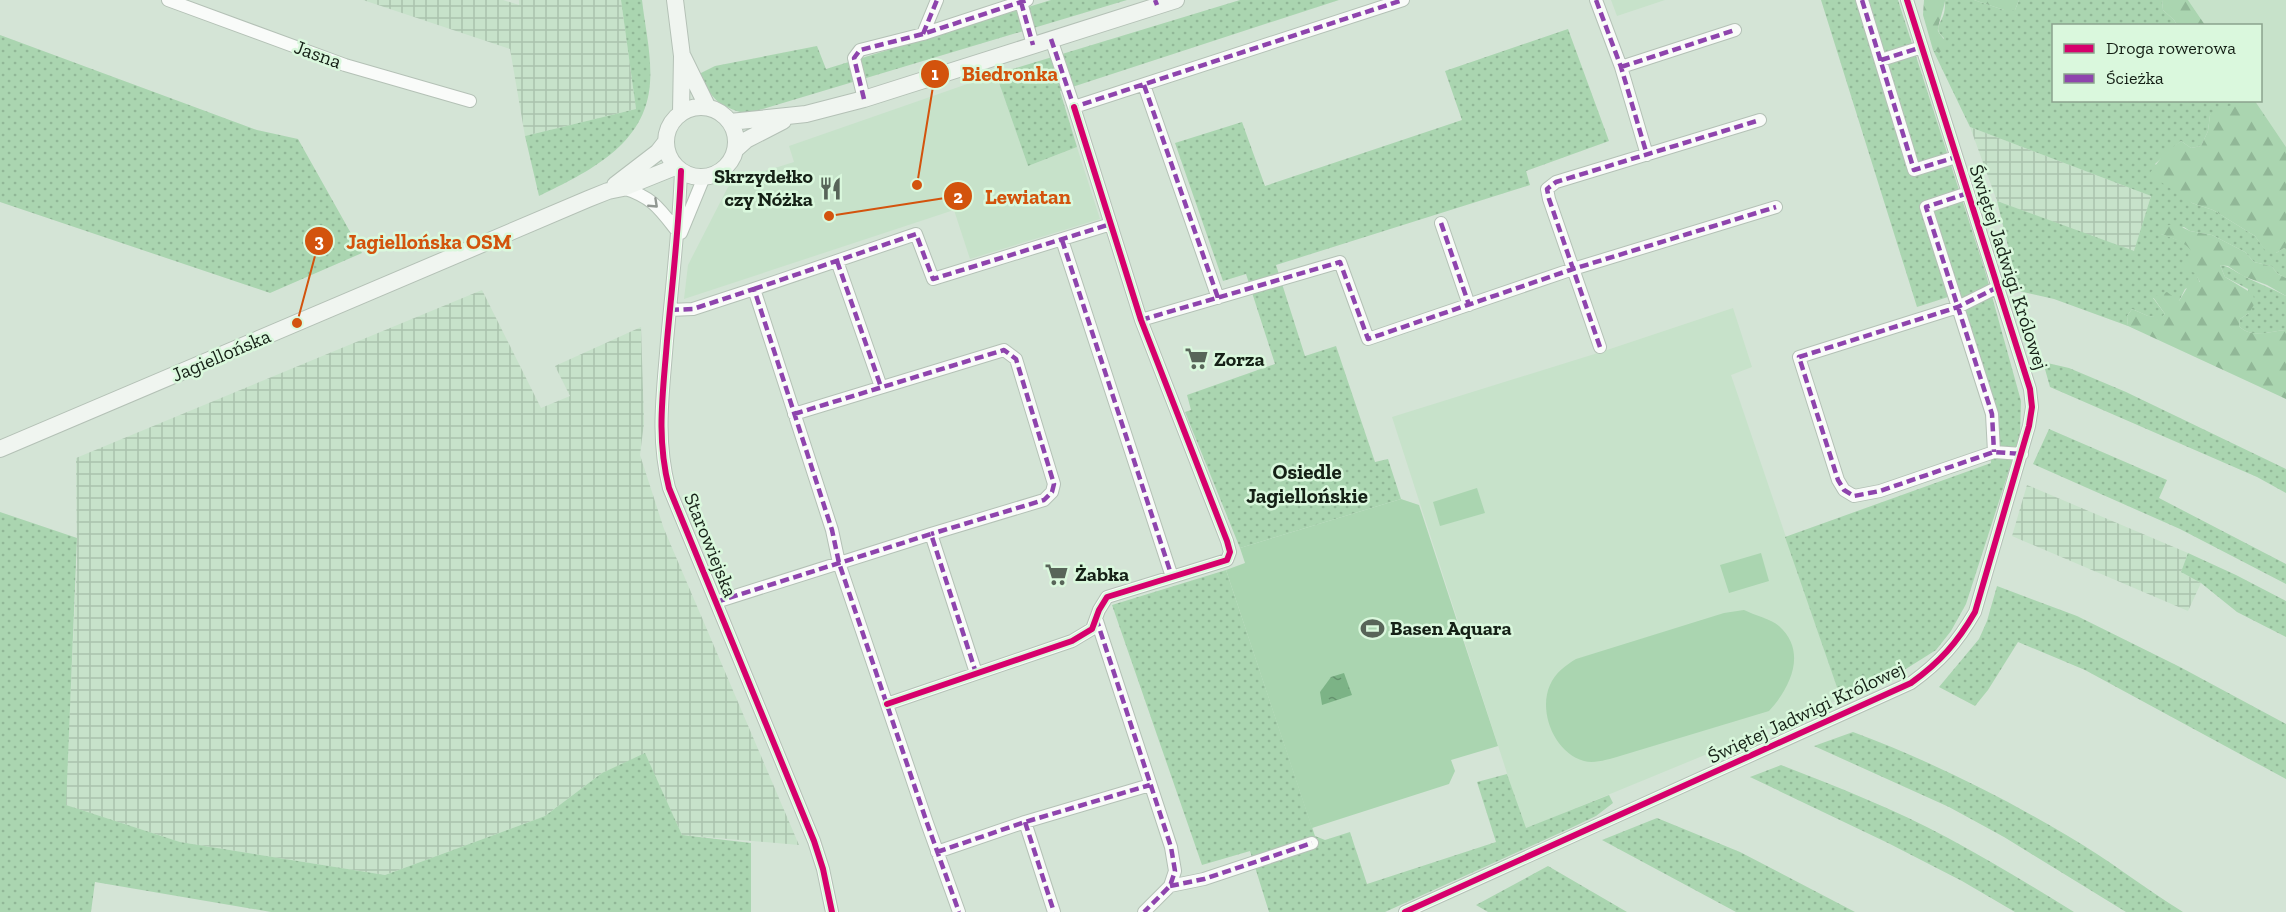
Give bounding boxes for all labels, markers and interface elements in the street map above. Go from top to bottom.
legend [2052,24,2262,102]
street label: Jasna [291,34,345,74]
text: Droga rowerowa [2106,37,2236,59]
callout: Biedronka [920,54,1070,93]
text: Biedronka [962,61,1059,86]
text: 1 [931,63,939,85]
text: Ścieżka [2106,67,2164,89]
street label: Świętej Jadwigi Królowej [1964,161,2054,373]
place label: Skrzydełko czy Nóżka [714,164,814,211]
restaurant icon: Skrzydełko czy Nóżka [818,175,844,201]
callout: Lewiatan [943,177,1083,216]
text: Lewiatan [985,184,1072,209]
text: 2 [953,186,963,208]
one-way arrow [647,197,657,208]
callout: Jagiellońska OSM [304,222,524,261]
text: Jagiellońska OSM [346,229,512,254]
text: 3 [314,230,324,252]
street label: Jagiellońska [168,323,274,387]
supermarket icon: Zorza [1183,346,1209,372]
place label: Zorza [1214,347,1265,371]
district label: Osiedle Jagiellońskie [1246,459,1368,508]
street label: Starowiejska [679,489,743,601]
supermarket icon: Żabka [1044,561,1070,587]
place label: Żabka [1075,562,1129,586]
sports icon: Basen Aquara [1359,615,1385,641]
place label: Basen Aquara [1390,616,1512,640]
street label: Świętej Jadwigi Królowej [1704,656,1908,768]

